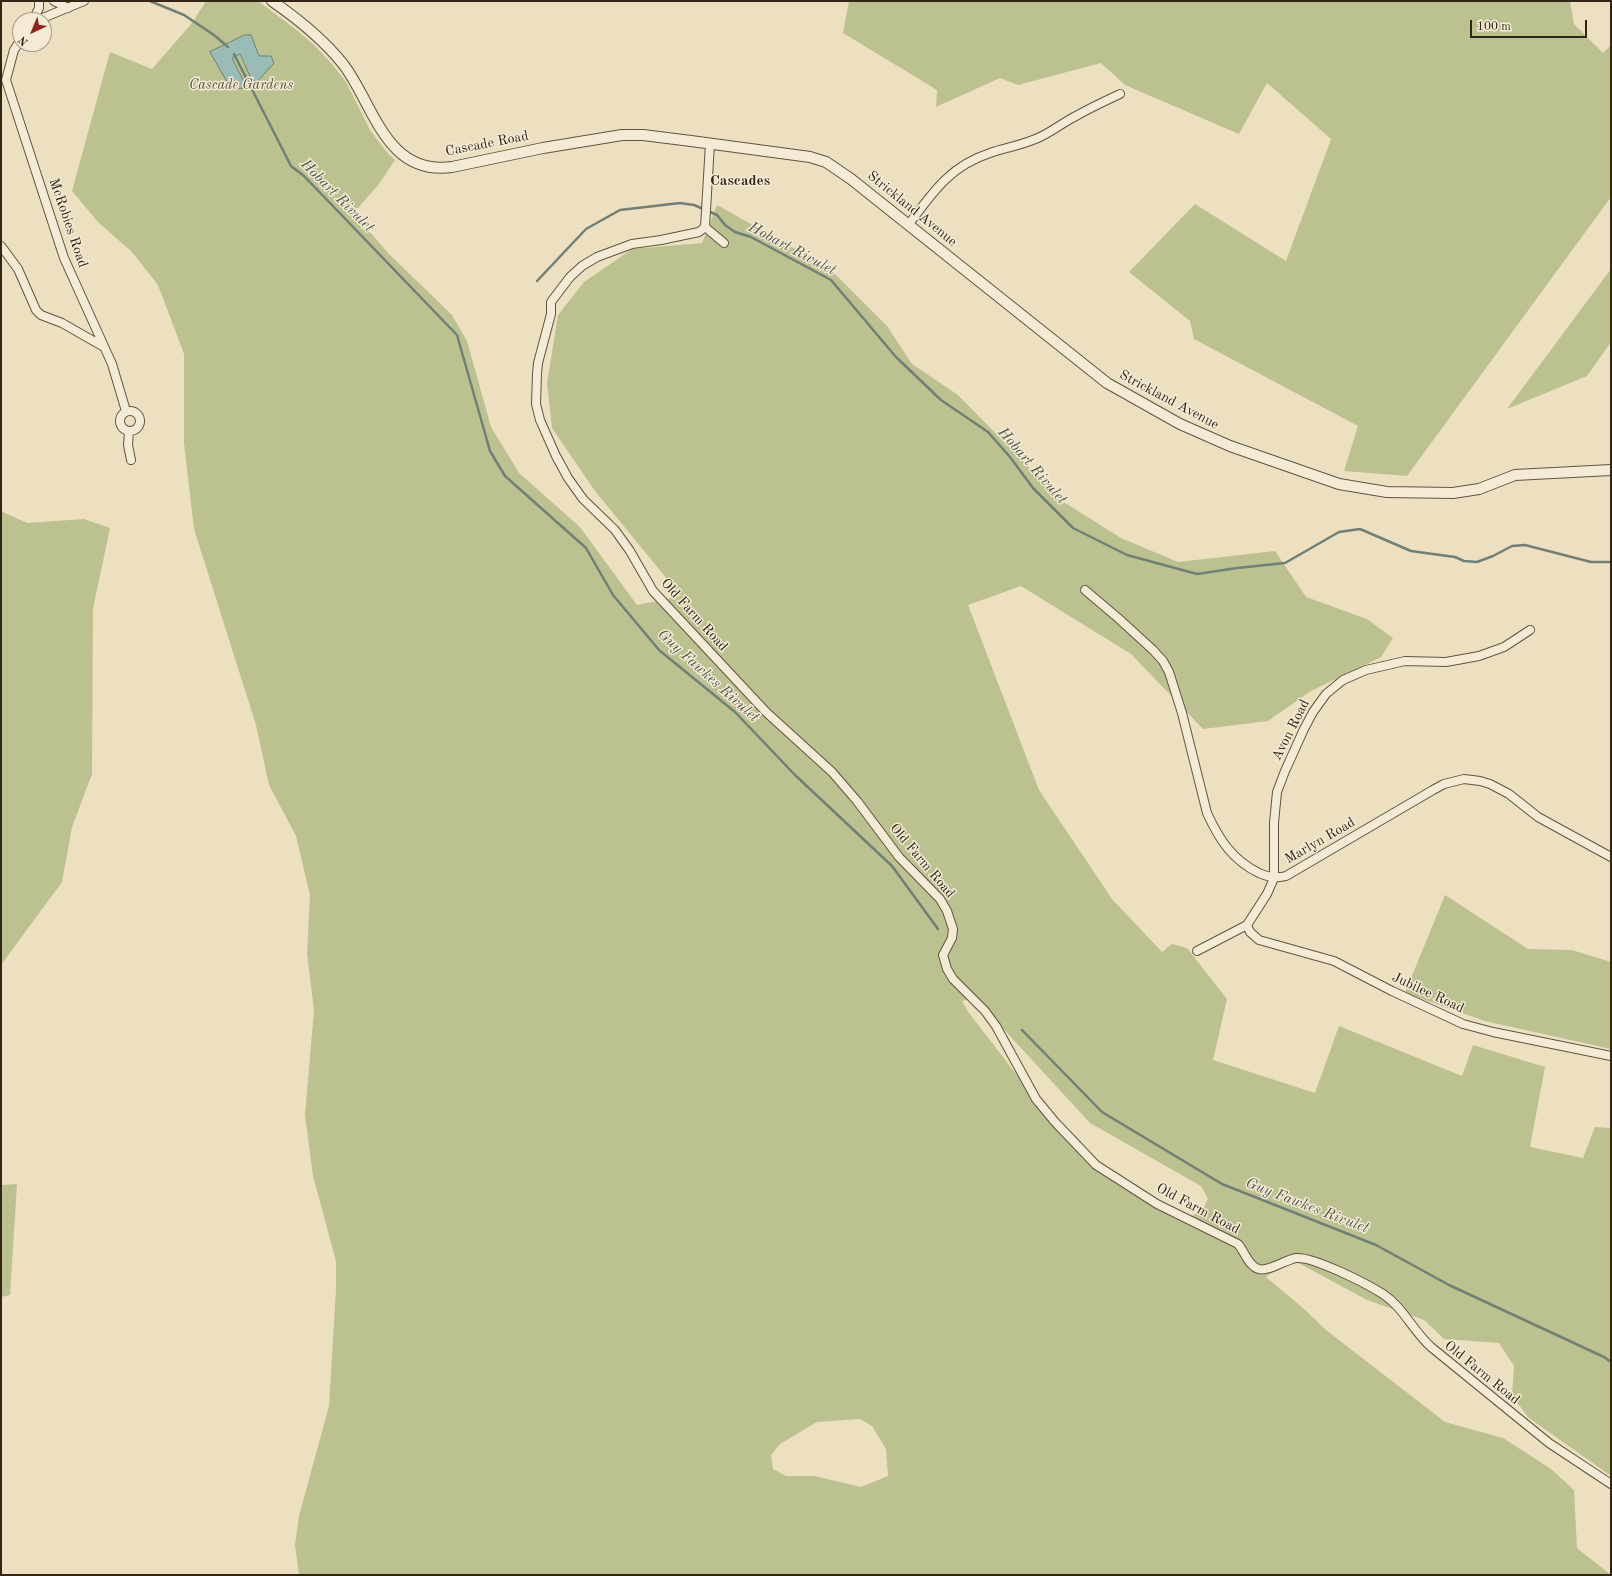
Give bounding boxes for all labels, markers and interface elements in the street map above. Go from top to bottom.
north arrow [12,12,52,52]
scale bar [1472,12,1589,38]
text: 100 m [1477,21,1511,33]
text: N [17,33,31,47]
park label: Cascade Gardens [189,77,293,93]
street label: Cascade Road [444,128,530,160]
water label: Hobart Rivulet [297,156,377,236]
street label: Strickland Avenue [864,168,960,250]
district label: Cascades [710,172,770,190]
street label: McRobies Road [45,176,91,270]
water label: Hobart Rivulet [745,218,839,280]
street label: Strickland Avenue [1116,367,1222,433]
water label: Hobart Rivulet [994,424,1070,508]
street label: Old Farm Road [657,575,731,655]
water label: Guy Fawkes Rivulet [654,626,762,726]
street label: Avon Road [1268,697,1314,763]
street label: Marlyn Road [1282,814,1358,868]
street label: Old Farm Road [886,820,958,902]
street label: Jubilee Road [1389,969,1467,1017]
water label: Guy Fawkes Rivulet [1243,1174,1371,1238]
street label: Old Farm Road [1153,1180,1243,1238]
street label: Old Farm Road [1441,1337,1523,1409]

